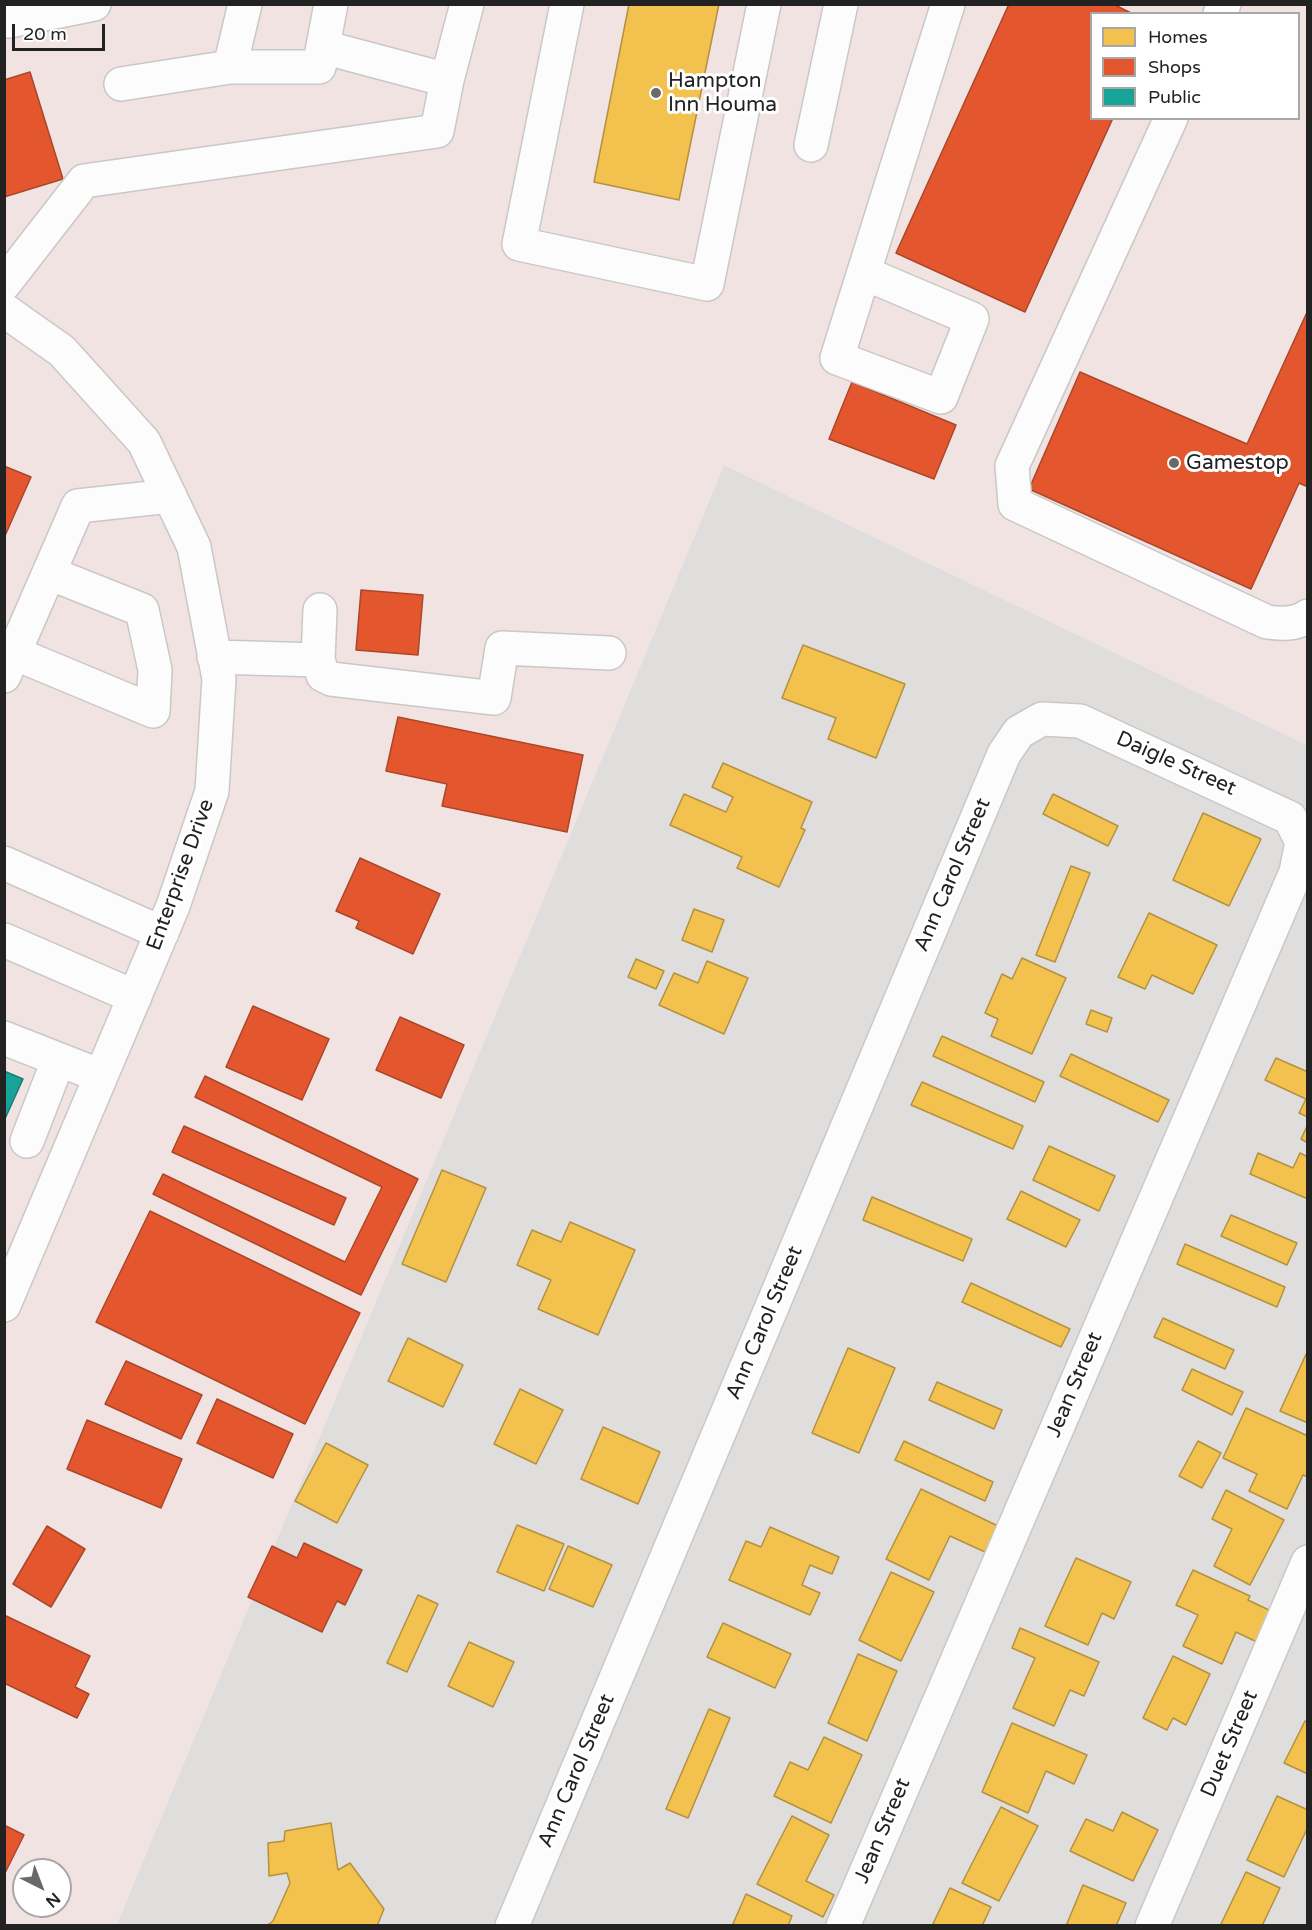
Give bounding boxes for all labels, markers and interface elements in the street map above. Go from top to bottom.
scale bar [15,12,108,50]
legend [1090,12,1300,120]
text: 20 m [23,23,67,45]
text: Homes [1148,26,1208,48]
text: Shops [1148,56,1201,78]
place label: Hampton Inn Houma [668,68,777,118]
marker: Hampton Inn Houma [649,86,663,100]
text: Public [1148,86,1201,108]
place label: Gamestop [1186,450,1289,476]
marker: Gamestop [1167,456,1181,470]
street label: Daigle Street [1112,726,1240,802]
street label: Ann Carol Street [909,795,997,955]
street label: Enterprise Drive [142,796,220,954]
street label: Ann Carol Street [721,1243,809,1403]
street label: Jean Street [1042,1329,1108,1441]
street label: Duet Street [1196,1687,1264,1801]
street label: Ann Carol Street [533,1691,621,1851]
street label: Jean Street [850,1775,916,1887]
north arrow [12,1858,72,1918]
text: N [41,1888,64,1912]

